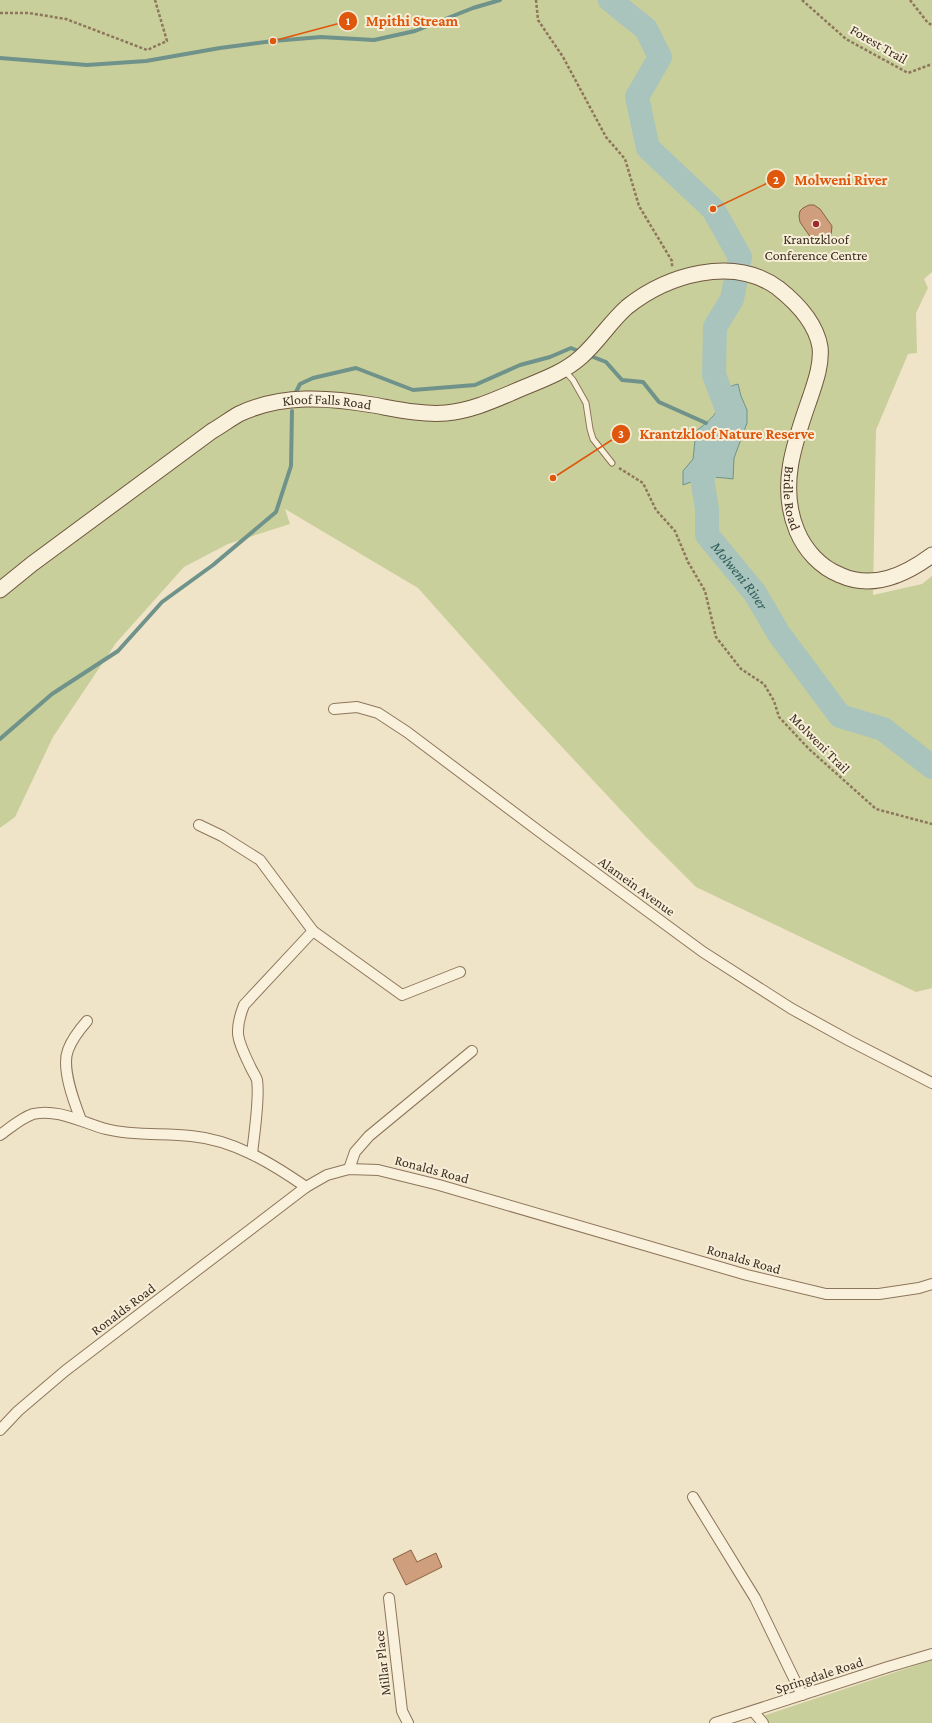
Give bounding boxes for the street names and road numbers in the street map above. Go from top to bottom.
street label: Forest Trail [848,21,911,67]
street label: Kloof Falls Road [281,391,373,413]
street label: Bridle Road [781,465,804,533]
street label: Molweni Trail [787,710,854,777]
street label: Alamein Avenue [596,853,678,919]
street label: Ronalds Road [393,1151,471,1187]
street label: Ronalds Road [705,1241,783,1277]
street label: Ronalds Road [88,1279,159,1338]
street label: Millar Place [371,1629,393,1697]
street label: Springdale Road [773,1653,866,1697]

